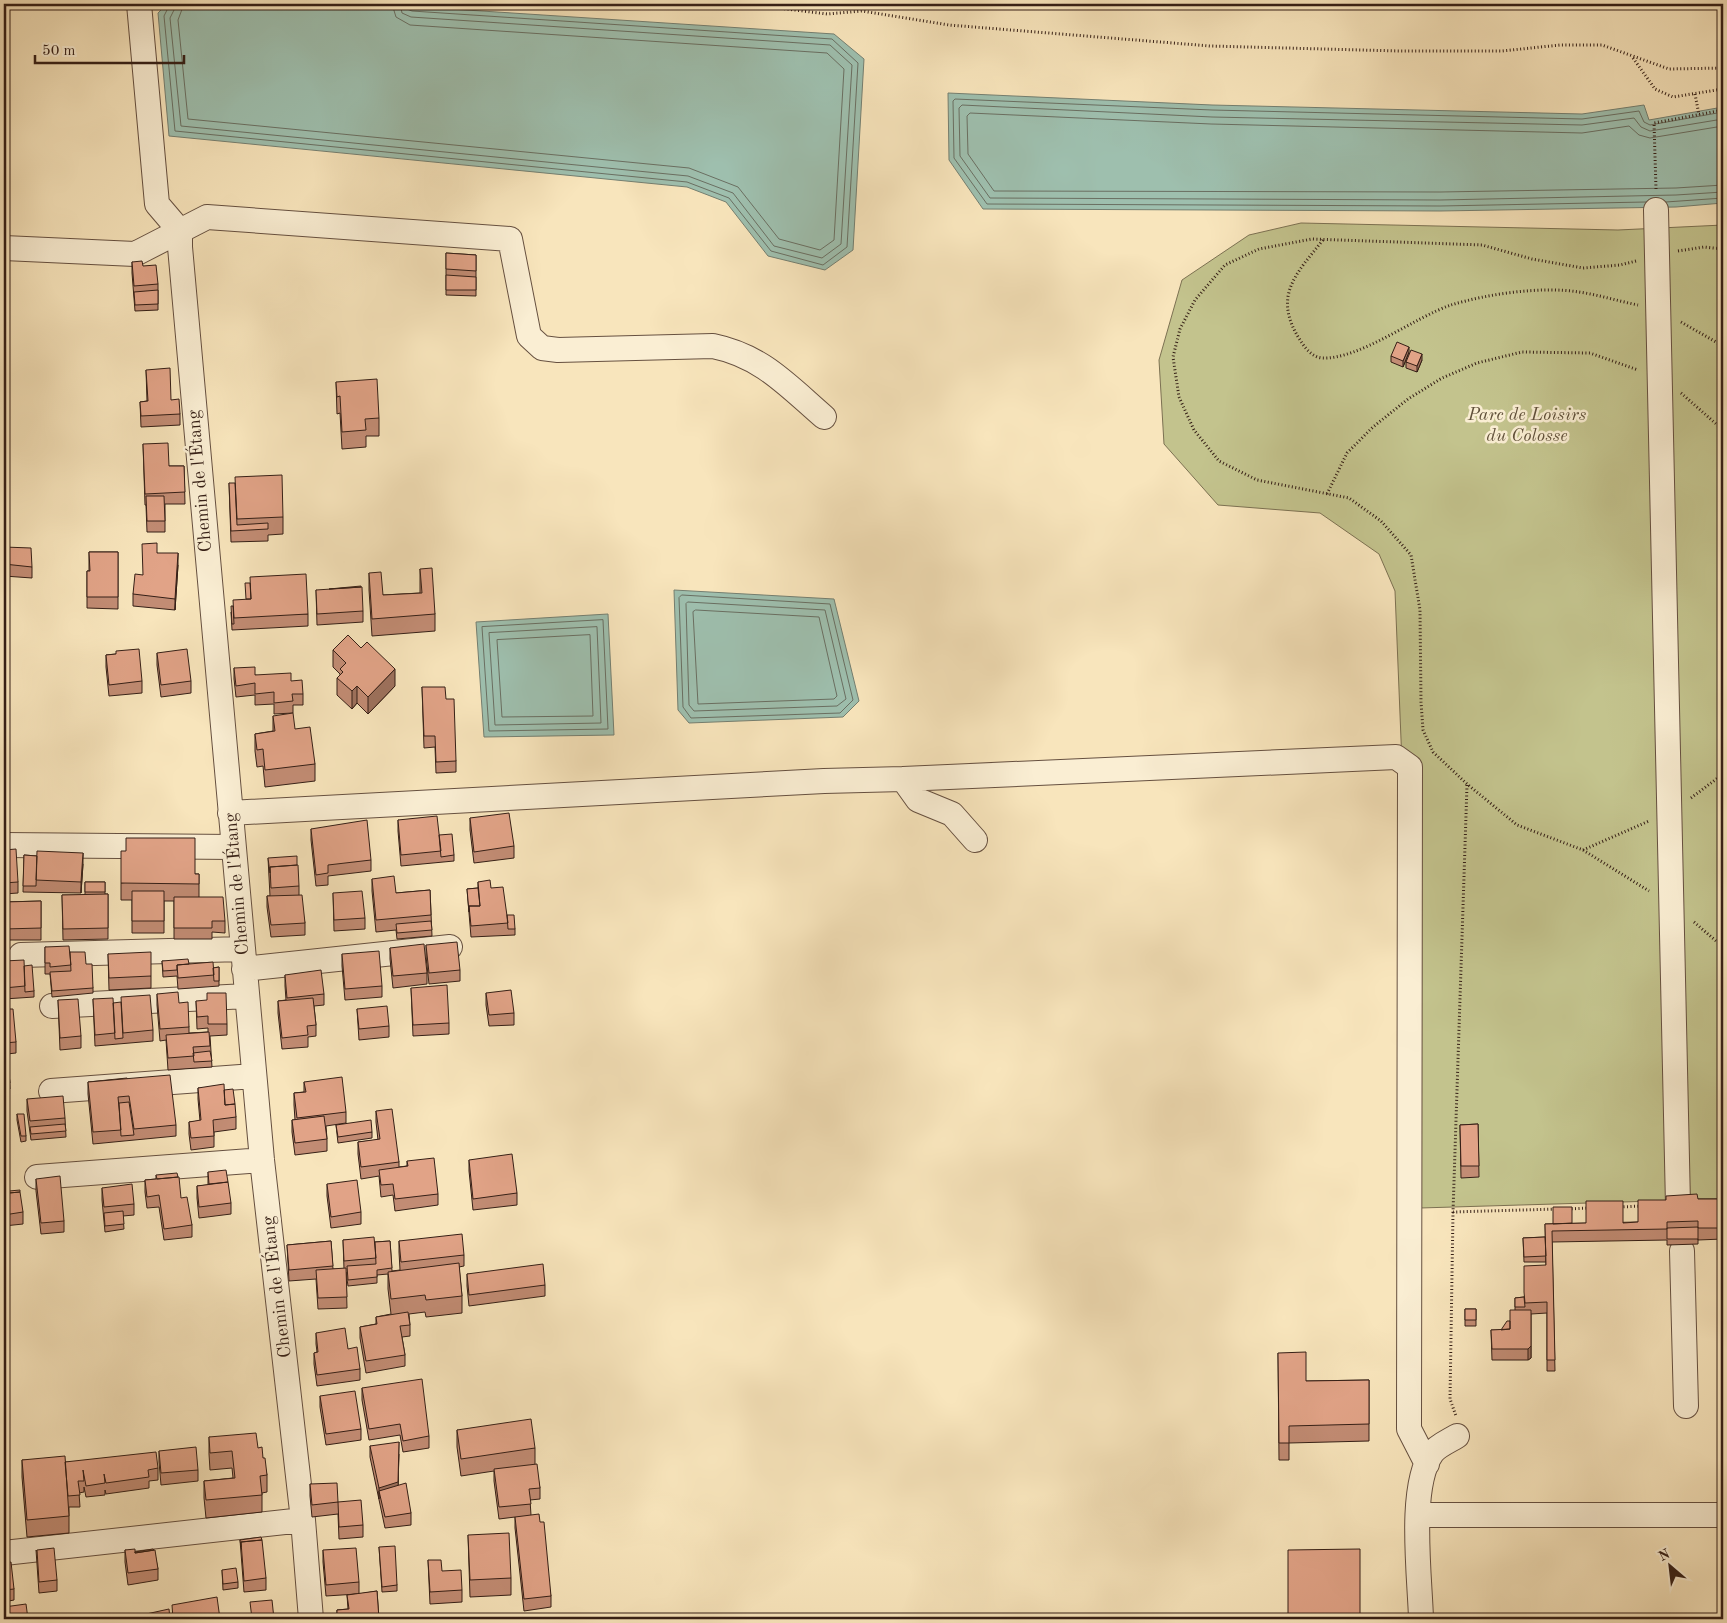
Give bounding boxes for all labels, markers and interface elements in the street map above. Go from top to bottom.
scale bar [35,32,184,64]
text: 50 m [42,44,76,59]
park label: Parc de Loisirs du Colosse [1467,406,1587,445]
street label: Chemin de l'Étang [181,409,215,553]
street label: Chemin de l'Étang [218,812,252,956]
street label: Chemin de l'Étang [255,1215,295,1360]
north arrow [1644,1540,1694,1590]
text: N [1656,1547,1673,1564]

